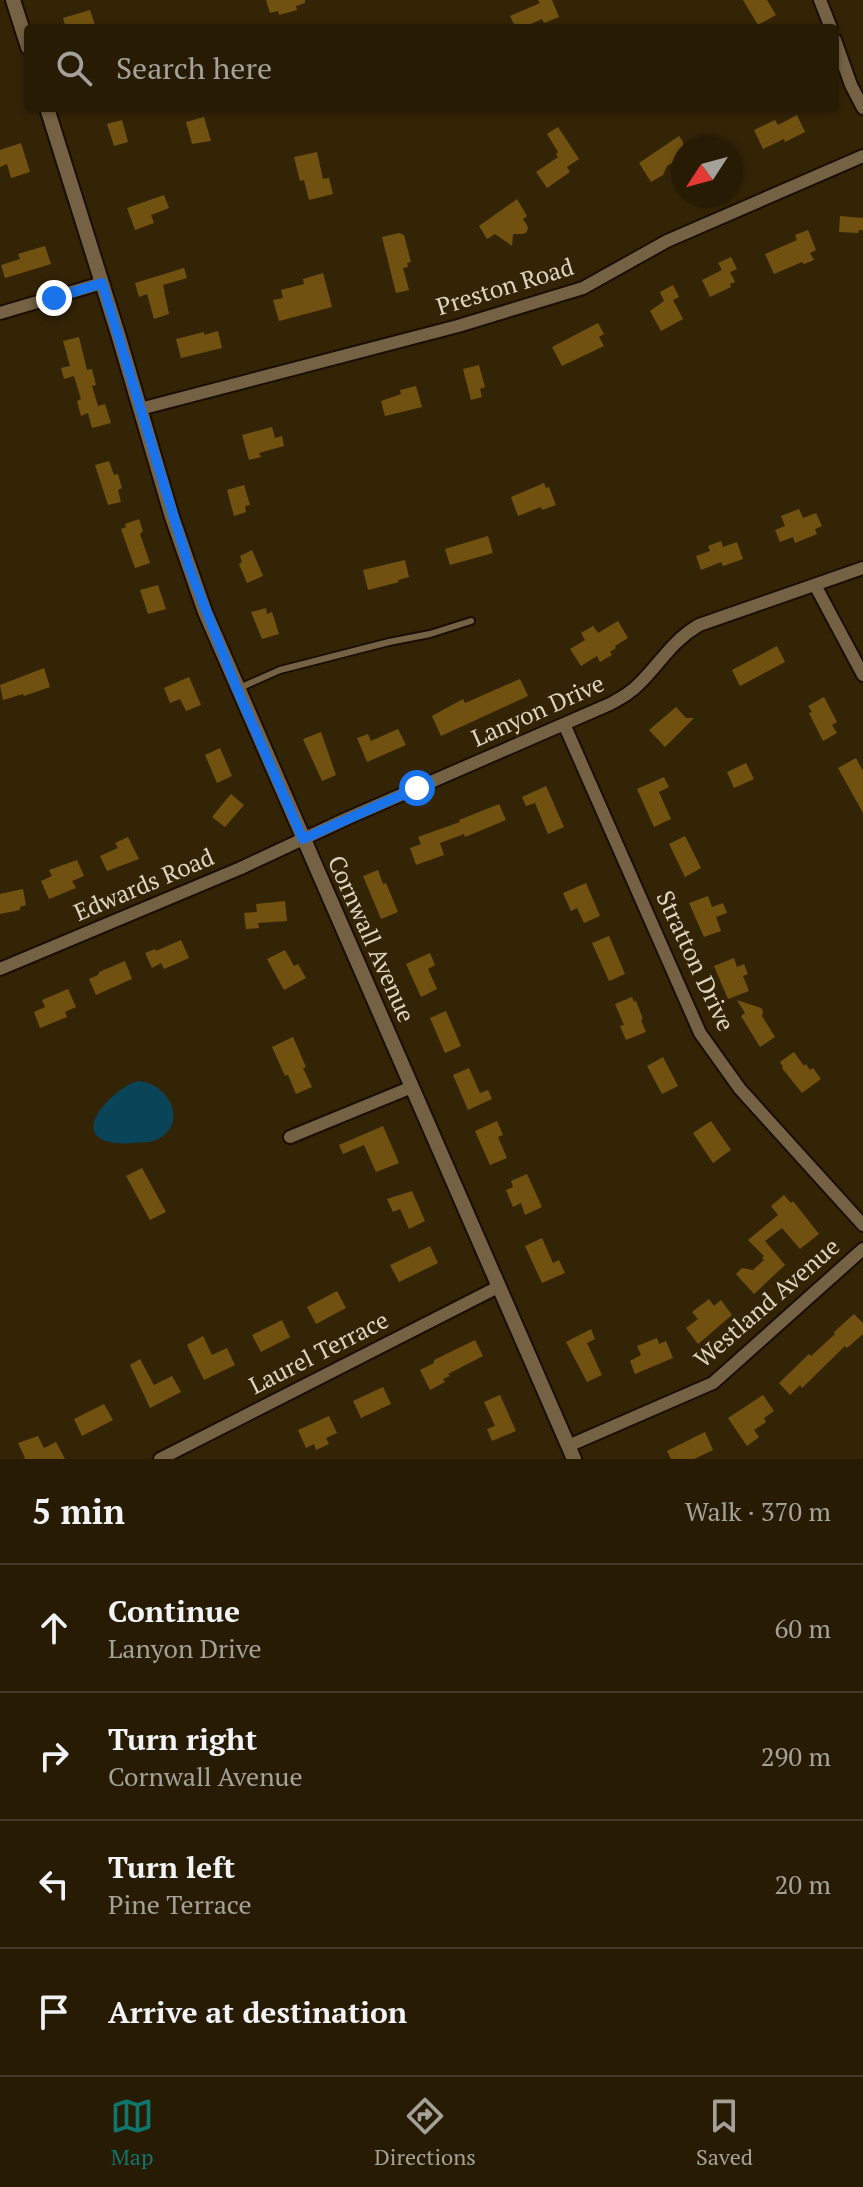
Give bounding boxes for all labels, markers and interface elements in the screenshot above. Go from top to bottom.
search box [24,24,839,112]
icon: search [52,46,96,90]
text: Search here [116,48,272,88]
north arrow [671,136,743,208]
street label: Preston Road [432,250,577,322]
route end [36,280,72,316]
street label: Lanyon Drive [466,667,609,754]
route start [399,770,435,806]
street label: Edwards Road [69,840,219,928]
street label: Cornwall Avenue [321,850,423,1027]
street label: Stratton Drive [649,885,742,1036]
street label: Westland Avenue [687,1230,846,1374]
street label: Laurel Terrace [243,1303,394,1401]
text: 5 min [32,1489,125,1534]
text: Walk · 370 m [685,1494,831,1528]
text: Continue [108,1591,240,1631]
icon: ahead [32,1606,76,1650]
text: 60 m [775,1611,831,1645]
text: Lanyon Drive [108,1631,262,1665]
text: Turn right [108,1719,257,1759]
icon: right [32,1734,76,1778]
text: 290 m [761,1739,831,1773]
text: Cornwall Avenue [108,1759,303,1793]
text: Turn left [108,1847,235,1887]
icon: left [32,1862,76,1906]
text: 20 m [775,1867,831,1901]
text: Pine Terrace [108,1887,252,1921]
icon: arrive [32,1990,76,2034]
text: Arrive at destination [108,1992,407,2032]
tab: Map [110,2094,154,2171]
tab: Directions [374,2094,476,2171]
tab: Saved [696,2094,753,2171]

